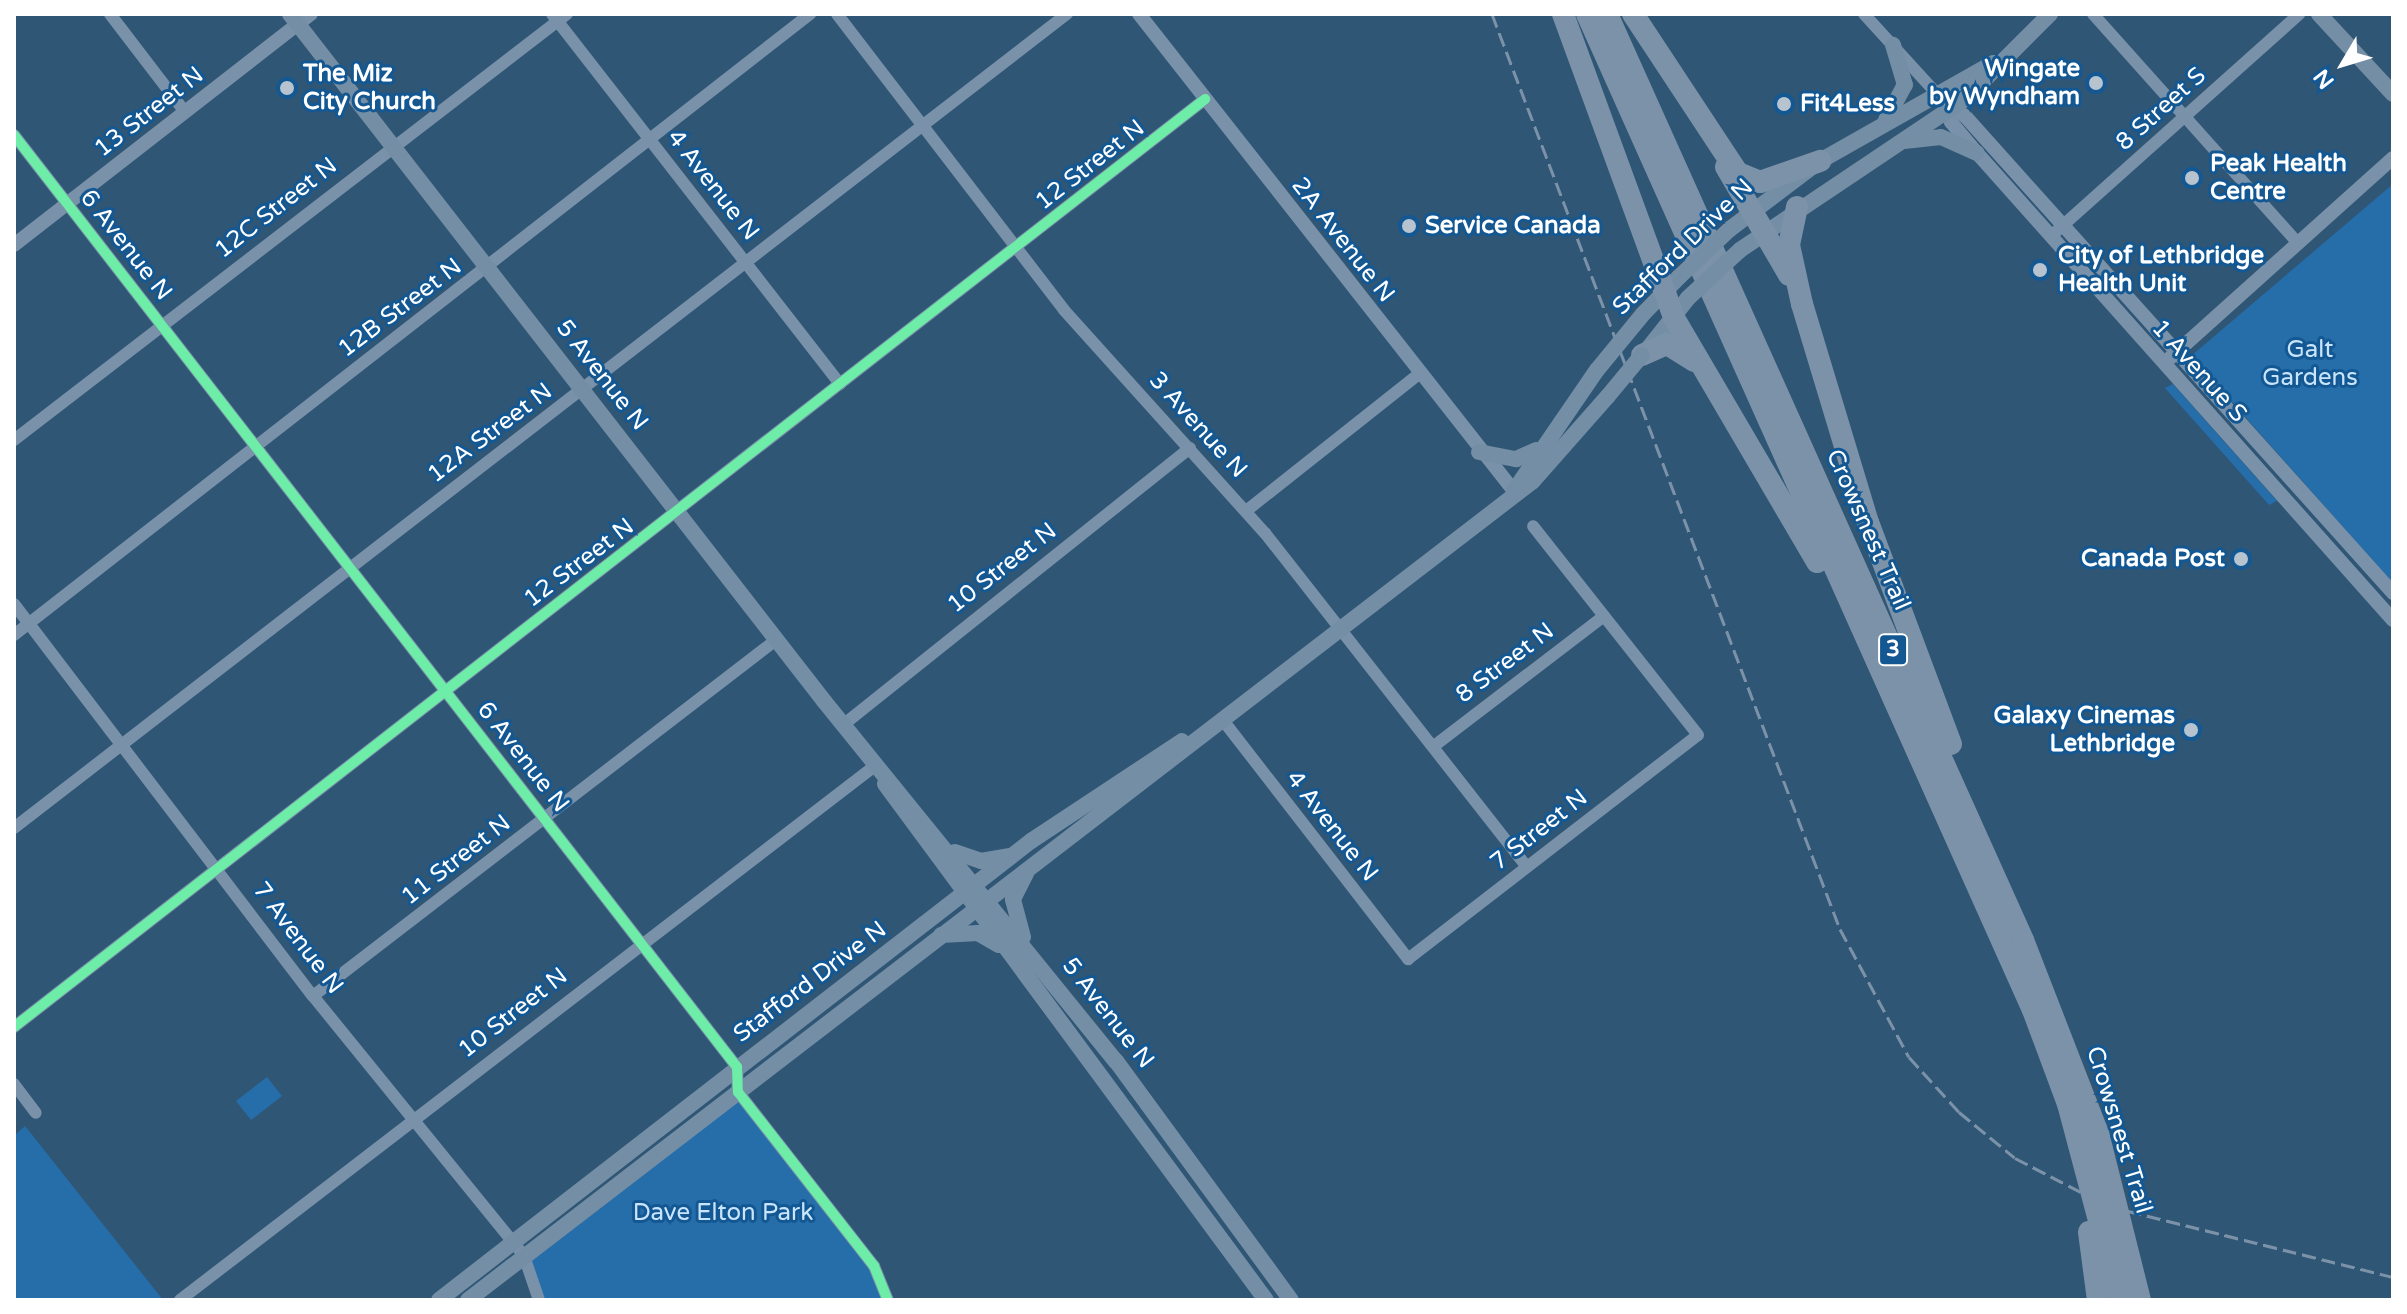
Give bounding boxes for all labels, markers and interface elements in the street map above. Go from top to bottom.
north arrow [2303,24,2383,104]
place label: Wingate by Wyndham [1929,55,2080,111]
street label: 13 Street N [89,60,209,164]
place label: The Miz City Church [303,60,436,116]
street label: 8 Street S [2110,61,2212,157]
text: N [2308,64,2340,94]
marker: Wingate by Wyndham [2087,74,2105,92]
marker: The Miz City Church [278,79,296,97]
place label: Fit4Less [1800,90,1895,118]
marker: Fit4Less [1775,95,1793,113]
street label: 12 Street N [1030,113,1150,217]
street label: 4 Avenue N [661,124,765,246]
place label: Peak Health Centre [2210,150,2347,206]
street label: 12C Street N [209,151,343,265]
marker: Peak Health Centre [2181,167,2203,189]
street label: 2A Avenue N [1285,172,1401,308]
street label: Stafford Drive N [1607,173,1759,321]
street label: 6 Avenue N [74,184,178,306]
place label: Service Canada [1425,212,1601,240]
marker: Service Canada [1400,217,1418,235]
place label: City of Lethbridge Health Unit [2058,242,2264,298]
street label: 12B Street N [333,252,467,364]
marker: City of Lethbridge Health Unit [2029,259,2051,281]
street label: 5 Avenue N [550,314,654,436]
street label: 1 Avenue S [2145,314,2253,428]
park label: Galt Gardens [2262,336,2358,392]
street label: 3 Avenue N [1143,366,1253,484]
street label: 12A Street N [422,377,558,489]
street label: Crowsnest Trail [1820,445,1916,615]
street label: 12 Street N [518,512,640,614]
street label: 10 Street N [942,516,1062,620]
place label: Canada Post [2081,545,2225,573]
marker: Canada Post [2232,550,2250,568]
street label: 8 Street N [1450,617,1560,709]
road number: 3 [1877,632,1909,668]
street label: 6 Avenue N [471,696,575,818]
place label: Galaxy Cinemas Lethbridge [1993,702,2175,758]
marker: Galaxy Cinemas Lethbridge [2182,721,2200,739]
street label: 4 Avenue N [1280,765,1384,887]
street label: 7 Street N [1485,783,1593,877]
street label: 11 Street N [396,808,516,912]
street label: 7 Avenue N [247,876,349,1000]
street label: Stafford Drive N [728,915,892,1049]
street label: 5 Avenue N [1056,952,1160,1074]
street label: 10 Street N [453,961,573,1065]
street label: Crowsnest Trail [2080,1043,2158,1217]
park label: Dave Elton Park [633,1199,813,1227]

